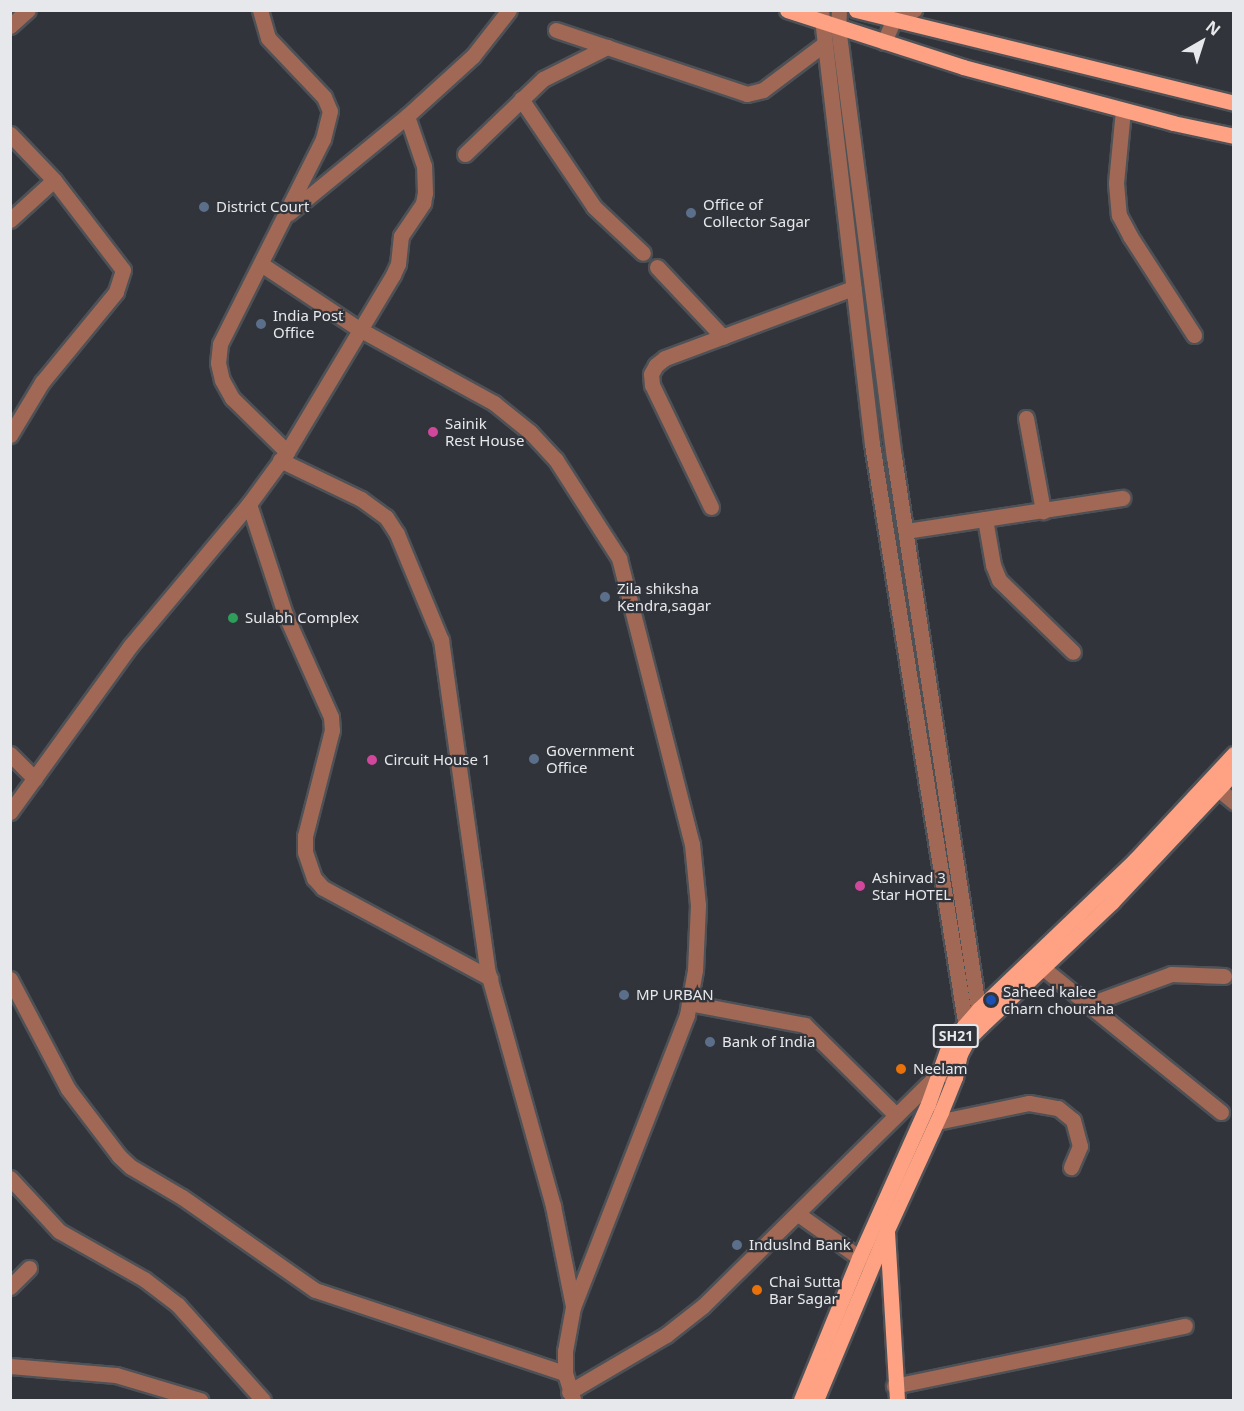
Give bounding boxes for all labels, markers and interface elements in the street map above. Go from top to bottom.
north arrow [1172,12,1232,72]
text: N [1201,15,1225,41]
place label: Office of Collector Sagar [703,195,810,230]
place label: District Court [216,198,309,216]
marker: District Court [197,200,211,214]
marker: Office of Collector Sagar [684,206,698,220]
place label: India Post Office [273,306,344,341]
marker: India Post Office [254,317,268,331]
place label: Sainik Rest House [445,414,524,449]
marker: Sainik Rest House [426,425,440,439]
place label: Zila shiksha Kendra,sagar [617,579,711,614]
marker: Zila shiksha Kendra,sagar [598,590,612,604]
place label: Sulabh Complex [245,609,359,627]
marker: Sulabh Complex [226,611,240,625]
place label: Government Office [546,741,634,776]
place label: Circuit House 1 [384,751,490,769]
marker: Government Office [527,752,541,766]
marker: Circuit House 1 [365,753,379,767]
place label: Ashirvad 3 Star HOTEL [872,868,951,903]
marker: Ashirvad 3 Star HOTEL [853,879,867,893]
place label: Saheed kalee charn chouraha [1003,982,1114,1017]
place label: MP URBAN [636,986,714,1004]
marker: MP URBAN [617,988,631,1002]
marker: Saheed kalee charn chouraha [984,993,998,1007]
road number: SH21 [932,1025,980,1047]
place label: Bank of India [722,1033,815,1051]
marker: Bank of India [703,1035,717,1049]
place label: Neelam [913,1060,968,1078]
marker: Neelam [894,1062,908,1076]
place label: Induslnd Bank [749,1236,851,1254]
marker: Induslnd Bank [730,1238,744,1252]
place label: Chai Sutta Bar Sagar [769,1272,841,1307]
marker: Chai Sutta Bar Sagar [750,1283,764,1297]

